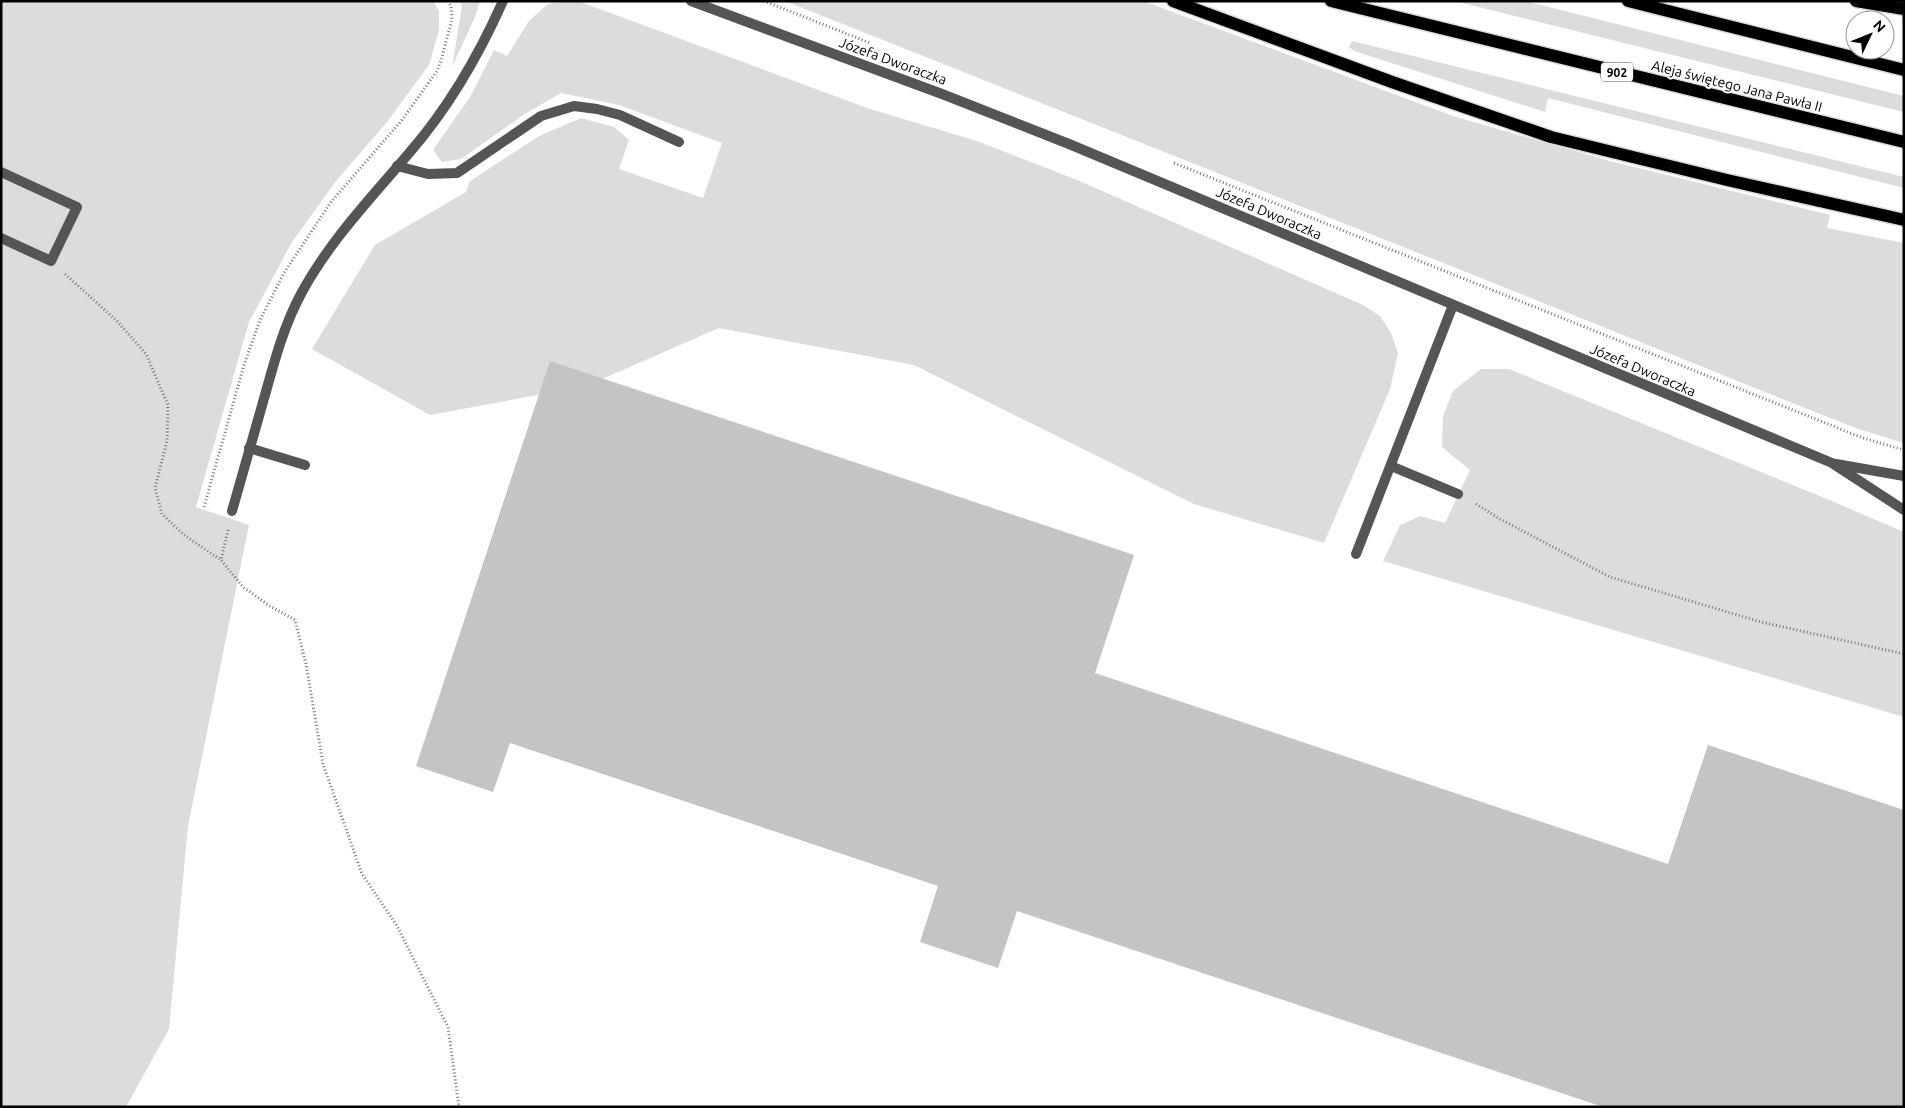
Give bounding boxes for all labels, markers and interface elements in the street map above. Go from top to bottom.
north arrow [1845,10,1895,60]
text: N [1870,17,1889,35]
street label: Józefa Dworaczka [837,34,949,88]
street label: Aleja świętego Jana Pawła II [1650,57,1824,115]
road number: 902 [1601,62,1633,82]
street label: Józefa Dworaczka [1214,183,1324,243]
street label: Józefa Dworaczka [1588,340,1698,400]

